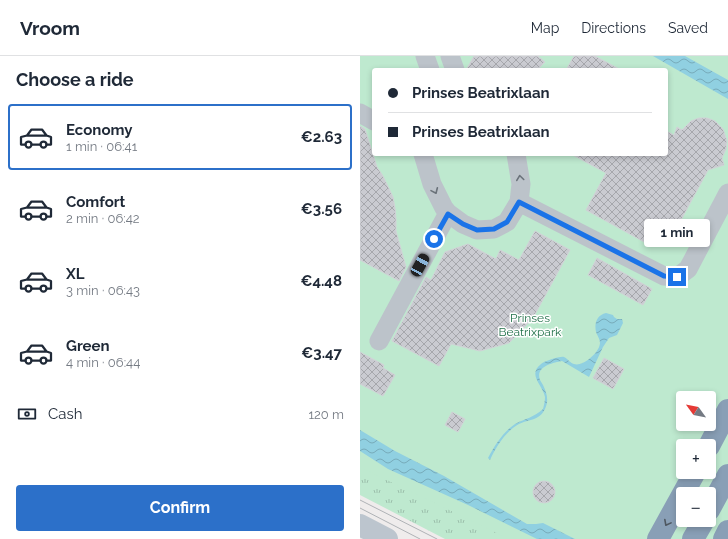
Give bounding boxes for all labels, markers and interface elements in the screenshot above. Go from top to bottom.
text: Vroom [20,17,80,39]
text: Map [531,20,559,36]
text: Directions [581,20,646,36]
text: Saved [668,20,708,36]
text: Choose a ride [16,69,134,90]
text: Prinses Beatrixlaan [412,84,550,102]
icon: car [18,119,54,155]
text: Economy [66,121,133,139]
text: Prinses Beatrixlaan [412,123,550,141]
text: €2.63 [301,128,342,146]
text: 1 min · 06:41 [66,139,137,154]
one-way arrow [516,175,525,181]
one-way arrow [431,187,439,194]
icon: car [18,191,54,227]
text: Comfort [66,193,125,211]
text: €3.56 [301,200,342,218]
text: 2 min · 06:42 [66,211,140,226]
callout: 1 min [644,219,710,247]
text: 1 min [661,225,693,240]
route start [425,230,443,248]
car [409,252,431,278]
icon: car [18,263,54,299]
text: XL [66,265,84,283]
route end [668,268,686,286]
text: €4.48 [300,272,342,290]
text: 3 min · 06:43 [66,283,140,298]
park label: Prinses Beatrixpark [499,311,562,339]
icon: car [18,335,54,371]
text: Green [66,337,110,355]
text: €3.47 [301,344,342,362]
text: 4 min · 06:44 [66,355,140,370]
north arrow [676,391,716,431]
map controls [676,391,716,527]
icon: cash [16,403,38,425]
text: Cash [48,405,82,423]
text: 120 m [308,407,344,422]
button: + [676,439,716,479]
button: Confirm [16,485,344,531]
button: − [676,487,716,527]
one-way arrow [664,519,672,526]

